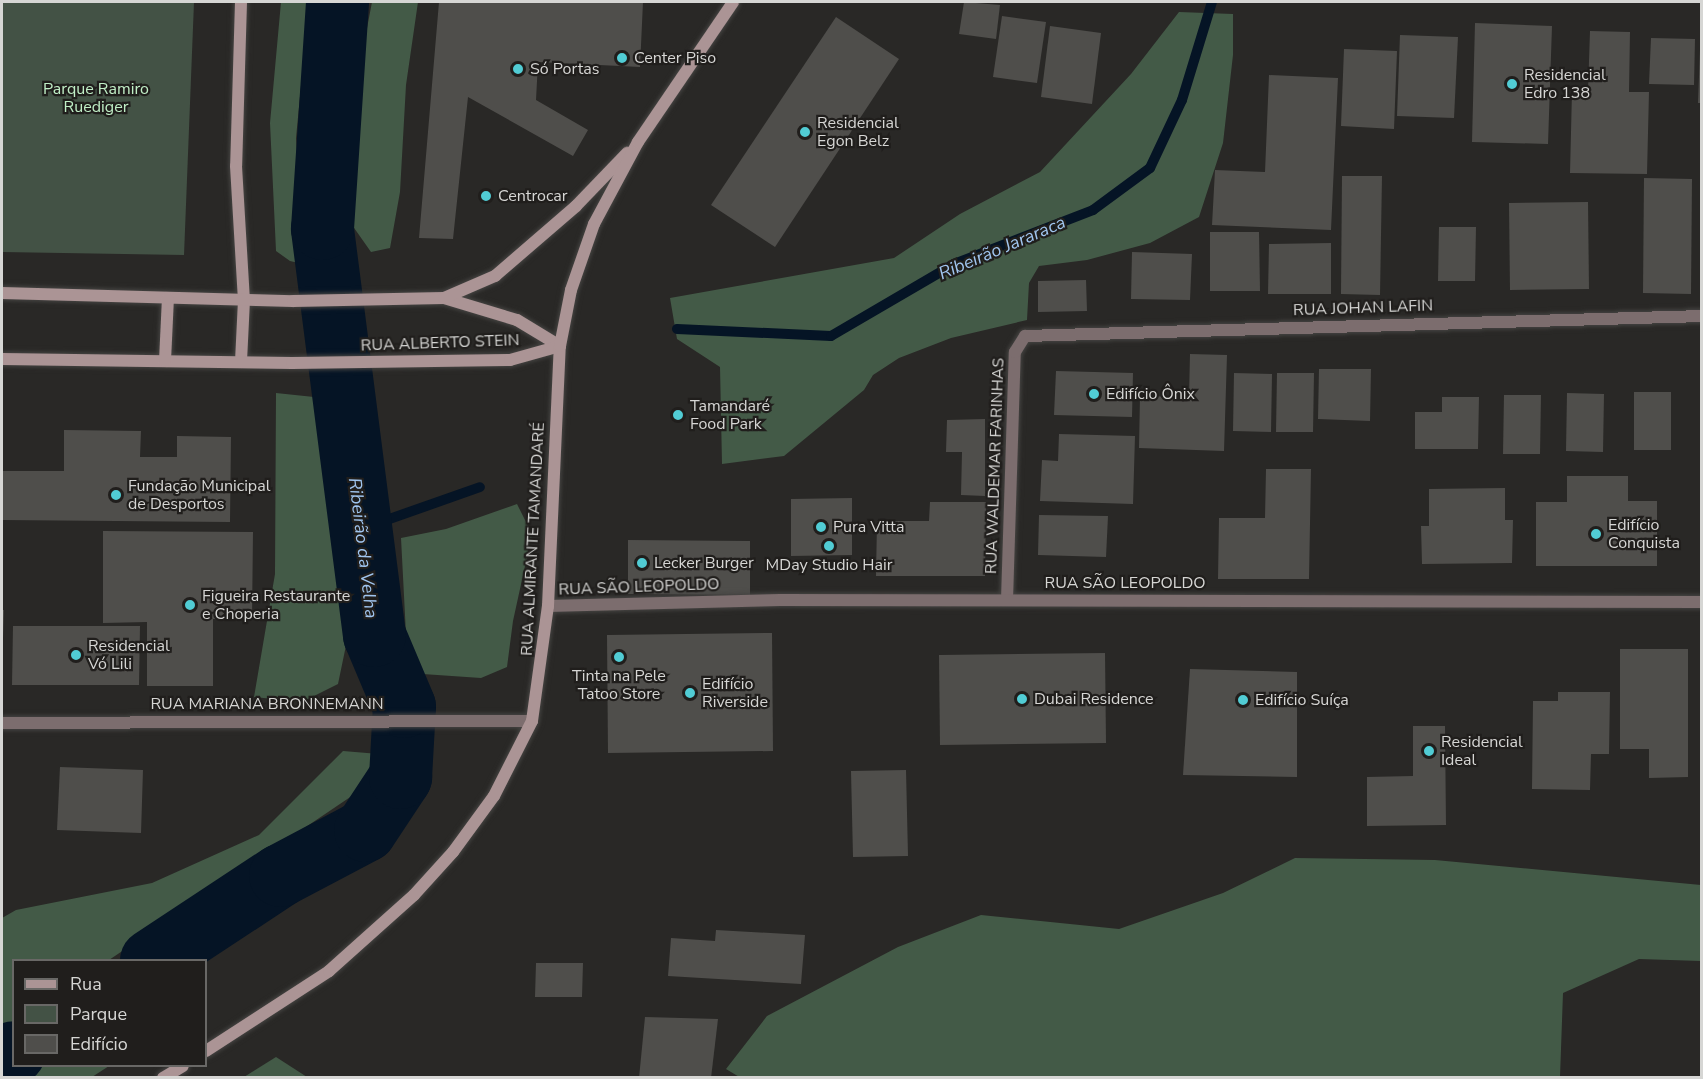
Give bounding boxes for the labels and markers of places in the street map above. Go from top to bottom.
place label: Center Piso [634,48,716,68]
marker: Center Piso [615,51,629,65]
place label: Só Portas [530,59,599,79]
marker: Só Portas [511,62,525,76]
place label: Residencial Edro 138 [1524,65,1606,103]
marker: Residencial Edro 138 [1505,77,1519,91]
place label: Residencial Egon Belz [817,113,899,151]
marker: Residencial Egon Belz [798,125,812,139]
place label: Centrocar [498,186,567,206]
marker: Centrocar [479,189,493,203]
place label: Edifício Ônix [1106,384,1195,404]
marker: Edifício Ônix [1087,387,1101,401]
place label: Tamandaré Food Park [690,396,770,434]
marker: Tamandaré Food Park [671,408,685,422]
place label: Fundação Municipal de Desportos [128,476,270,514]
marker: Fundação Municipal de Desportos [109,488,123,502]
place label: Edifício Conquista [1608,515,1680,553]
place label: Pura Vitta [833,517,904,537]
marker: Pura Vitta [814,520,828,534]
marker: Edifício Conquista [1589,527,1603,541]
marker: MDay Studio Hair [822,539,836,553]
place label: Lecker Burger [654,553,754,573]
place label: MDay Studio Hair [766,555,892,575]
marker: Lecker Burger [635,556,649,570]
place label: Figueira Restaurante e Choperia [202,586,350,624]
marker: Figueira Restaurante e Choperia [183,598,197,612]
place label: Residencial Vó Lili [88,636,170,674]
marker: Residencial Vó Lili [69,648,83,662]
marker: Tinta na Pele Tatoo Store [612,650,626,664]
place label: Tinta na Pele Tatoo Store [572,666,666,704]
place label: Edifício Riverside [702,674,768,712]
marker: Edifício Riverside [683,686,697,700]
place label: Dubai Residence [1034,689,1154,709]
place label: Edifício Suíça [1255,690,1349,710]
marker: Dubai Residence [1015,692,1029,706]
marker: Edifício Suíça [1236,693,1250,707]
place label: Residencial Ideal [1441,732,1523,770]
marker: Residencial Ideal [1422,744,1436,758]

